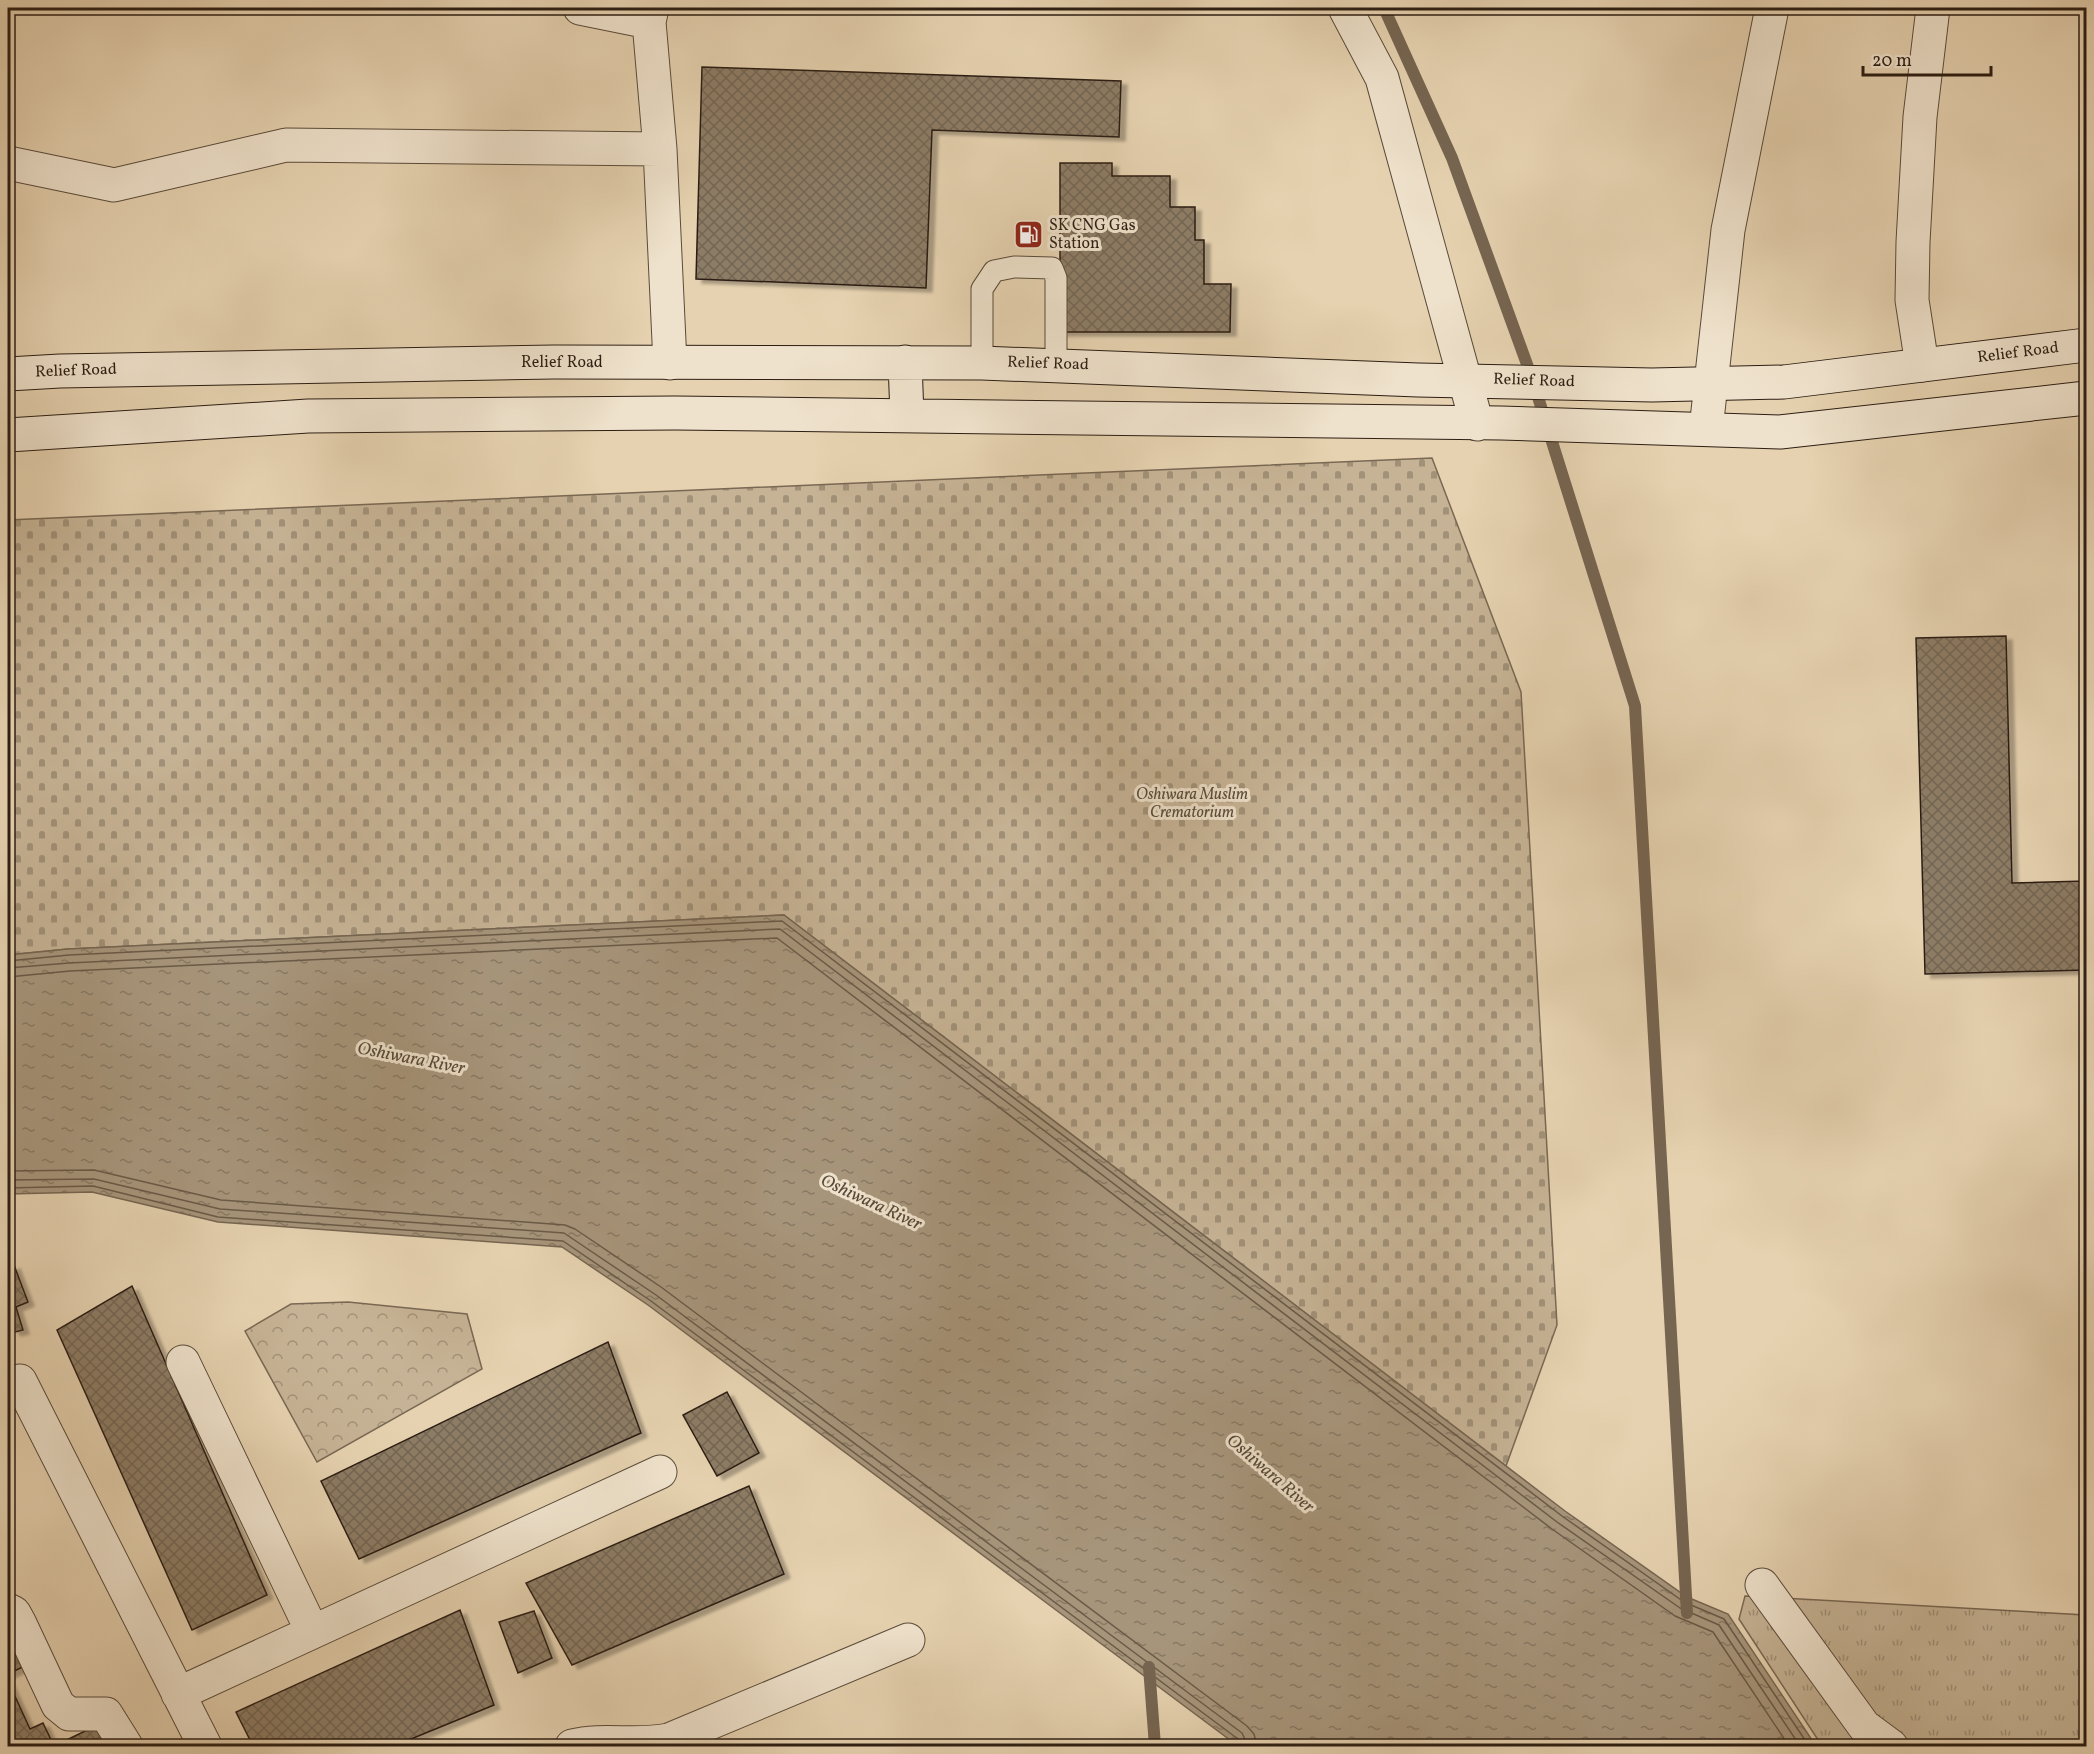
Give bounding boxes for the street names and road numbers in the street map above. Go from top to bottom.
street label: Relief Road [1976,337,2060,369]
street label: Relief Road [521,352,603,374]
street label: Relief Road [1007,352,1089,376]
street label: Relief Road [35,359,117,383]
street label: Relief Road [1493,369,1575,393]

